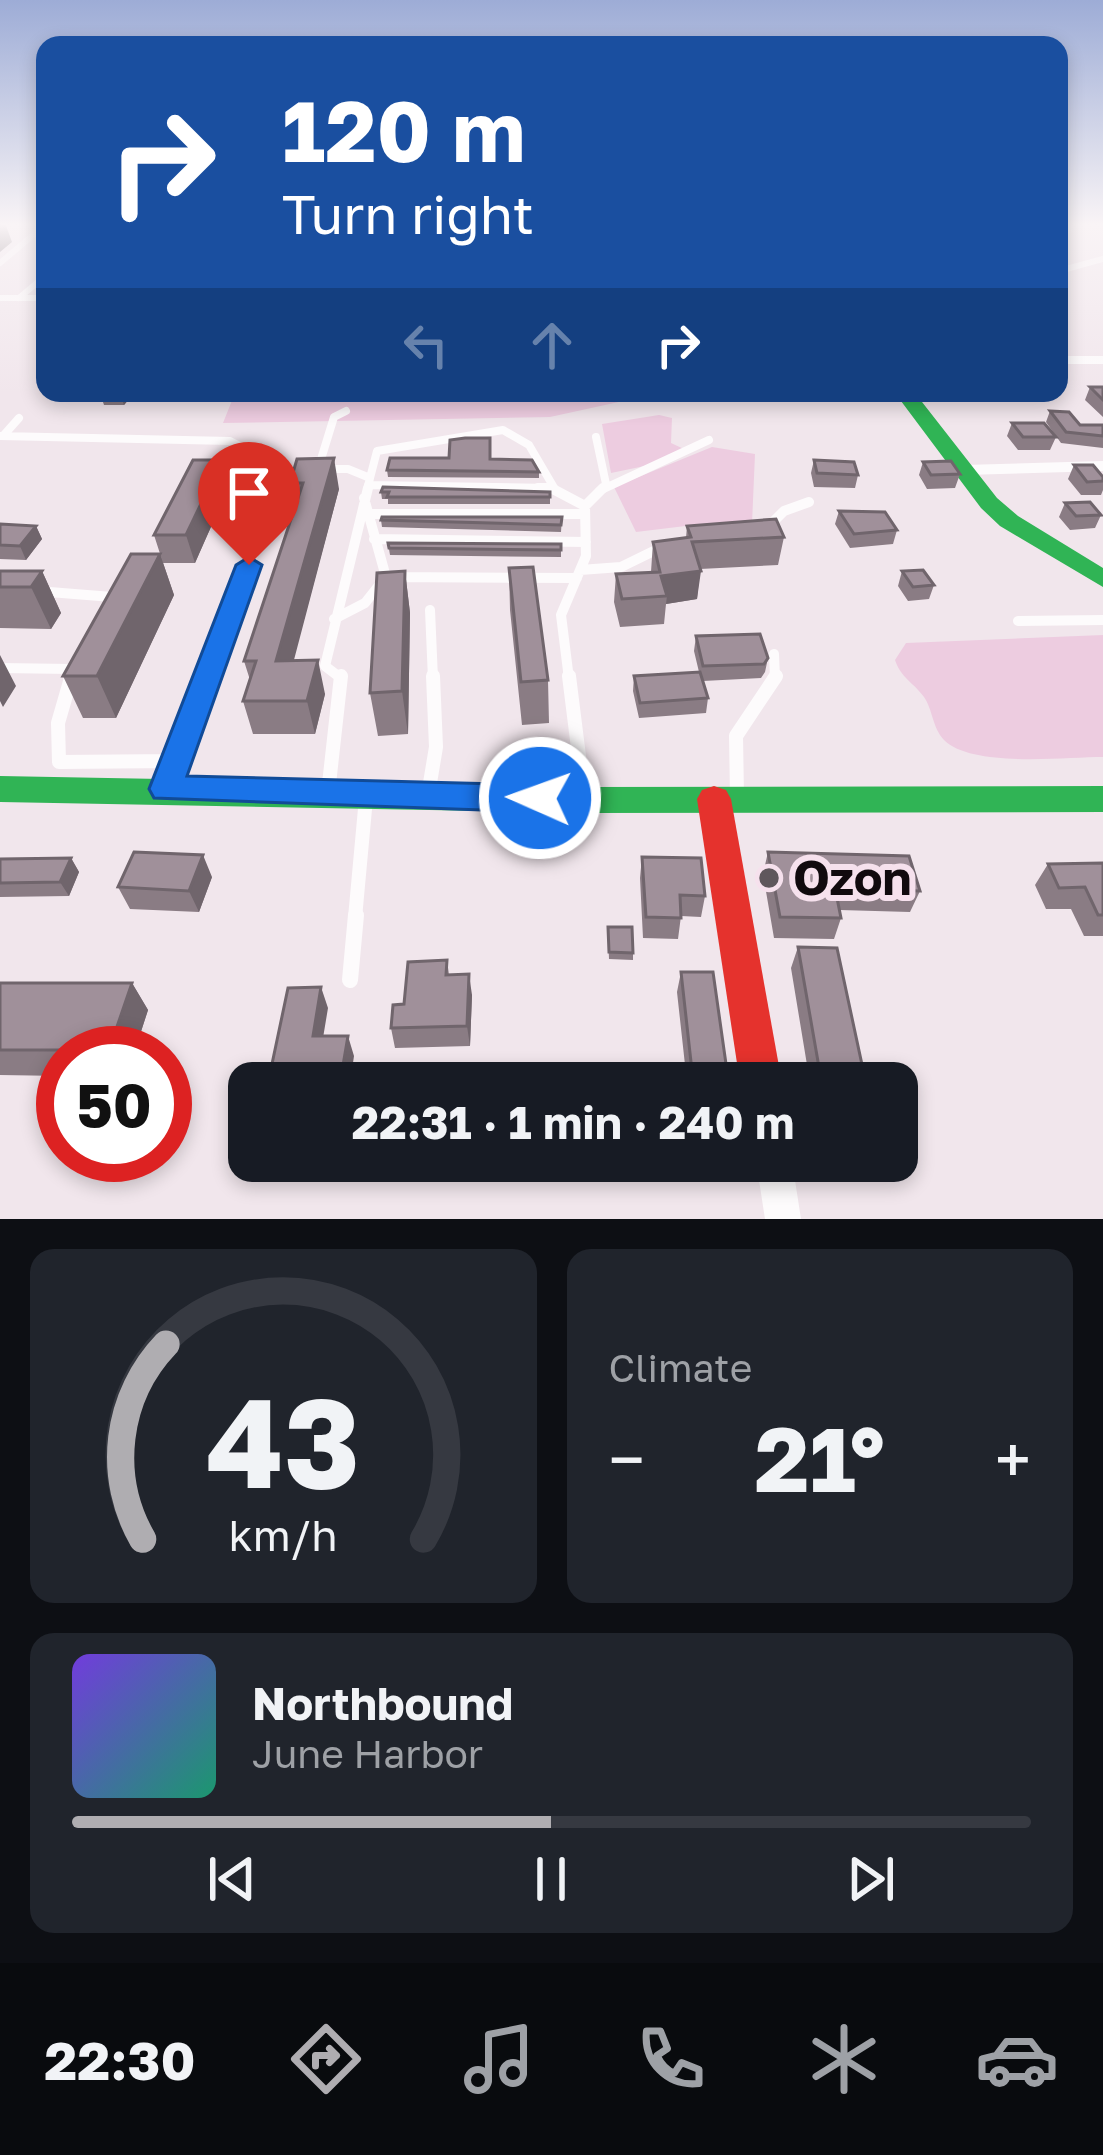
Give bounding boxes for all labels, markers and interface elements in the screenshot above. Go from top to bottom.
text: 120 m [282,80,526,180]
icon: right [84,84,240,240]
text: Turn right [282,181,534,246]
icon: left [393,312,459,378]
icon: ahead [519,312,585,378]
icon: right [645,312,711,378]
pin [198,442,300,565]
icon: arrive [216,460,282,526]
position arrow [477,735,603,861]
place label: Ozon [793,848,912,906]
marker: Ozon [756,865,782,891]
speed limit sign: 50 [36,1026,192,1182]
text: 22:31 · 1 min · 240 m [352,1095,794,1149]
text: Climate [609,1344,752,1391]
text: 43 [206,1366,360,1515]
text: 21° [755,1404,885,1512]
text: − [609,1419,645,1499]
text: + [995,1419,1031,1499]
text: km/h [229,1509,338,1560]
text: Northbound [252,1676,513,1730]
text: June Harbor [252,1730,483,1777]
icon: previous [199,1846,265,1912]
icon: pause [518,1846,584,1912]
icon: next [838,1846,904,1912]
icon: directions [284,2017,368,2101]
icon: music [457,2017,541,2101]
icon: phone [629,2017,713,2101]
icon: climate [802,2017,886,2101]
icon: car [975,2017,1059,2101]
text: 22:30 [44,2027,196,2092]

